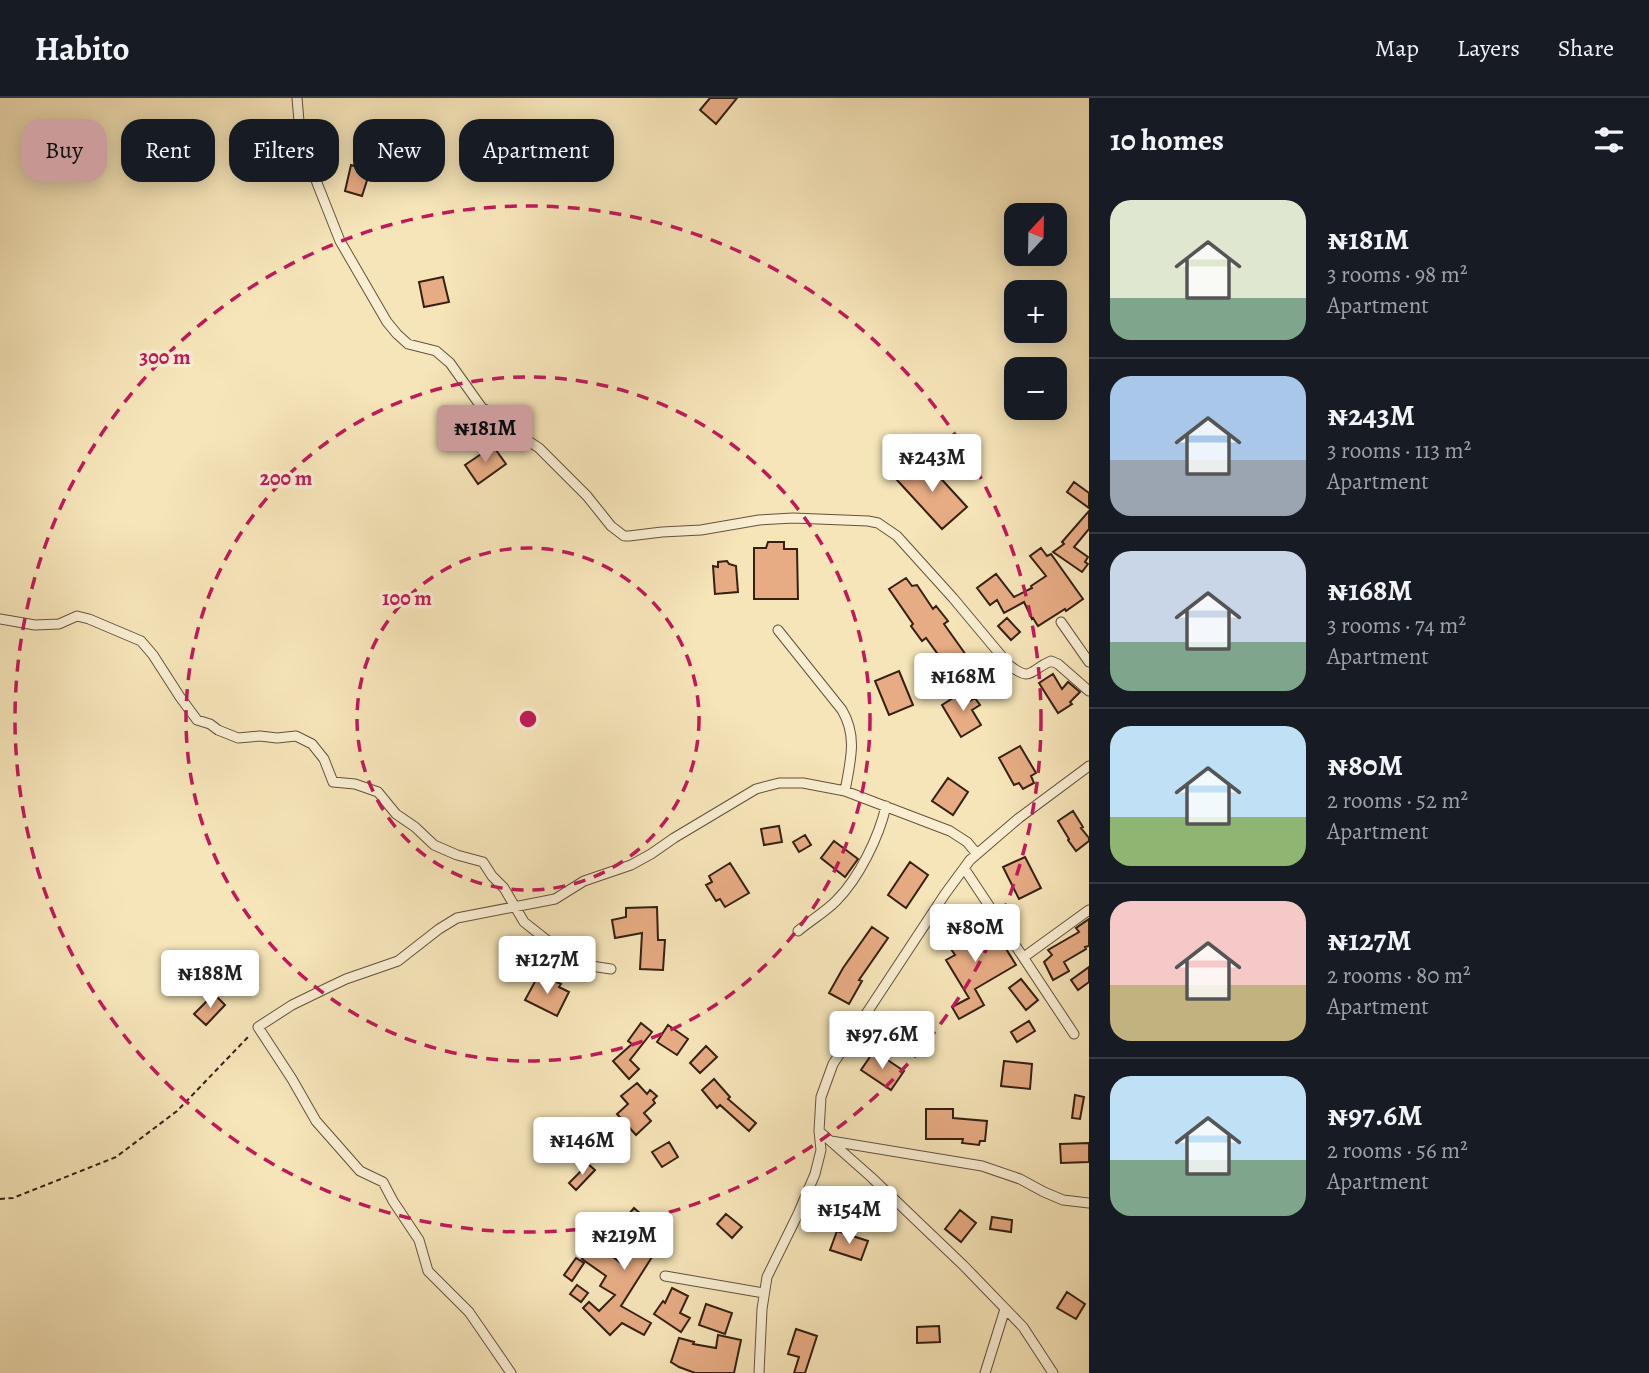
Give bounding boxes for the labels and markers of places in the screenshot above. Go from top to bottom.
pin: ₦181M [436,406,534,465]
pin: ₦243M [883,434,981,494]
pin: ₦168M [914,654,1012,713]
centre of rings [516,707,540,731]
pin: ₦80M [934,904,1016,964]
pin: ₦127M [498,936,596,996]
pin: ₦188M [161,950,259,1010]
pin: ₦97.6M [825,1012,939,1071]
pin: ₦146M [533,1118,631,1177]
pin: ₦154M [800,1186,898,1246]
pin: ₦219M [575,1212,673,1272]

